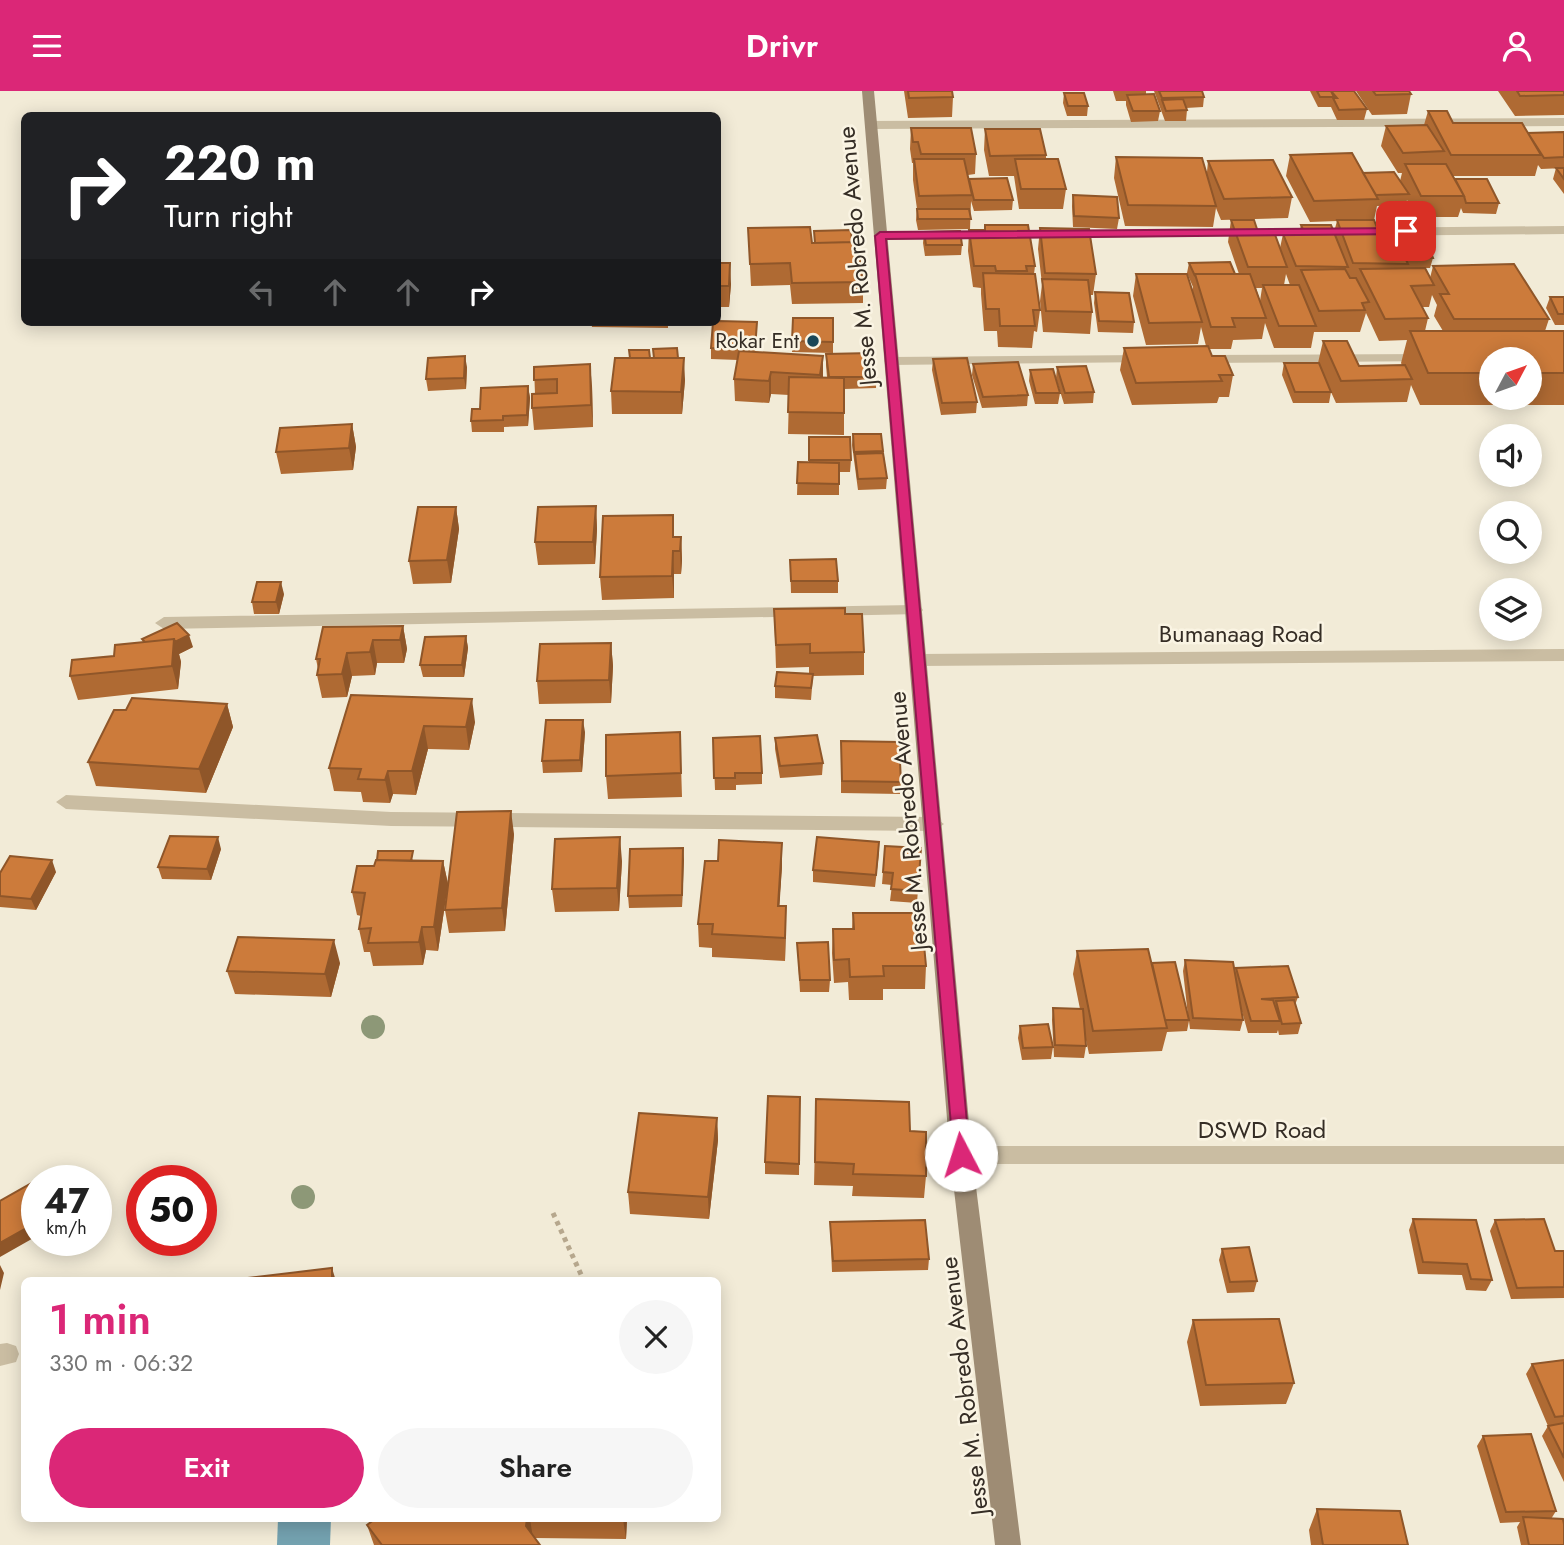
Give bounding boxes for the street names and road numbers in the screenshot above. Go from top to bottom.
street label: Jesse M. Robredo Avenue [828,125,886,390]
street label: Bumanaag Road [1159,616,1323,651]
street label: Jesse M. Robredo Avenue [879,690,937,955]
street label: DSWD Road [1198,1112,1326,1147]
street label: Jesse M. Robredo Avenue [931,1255,998,1520]

